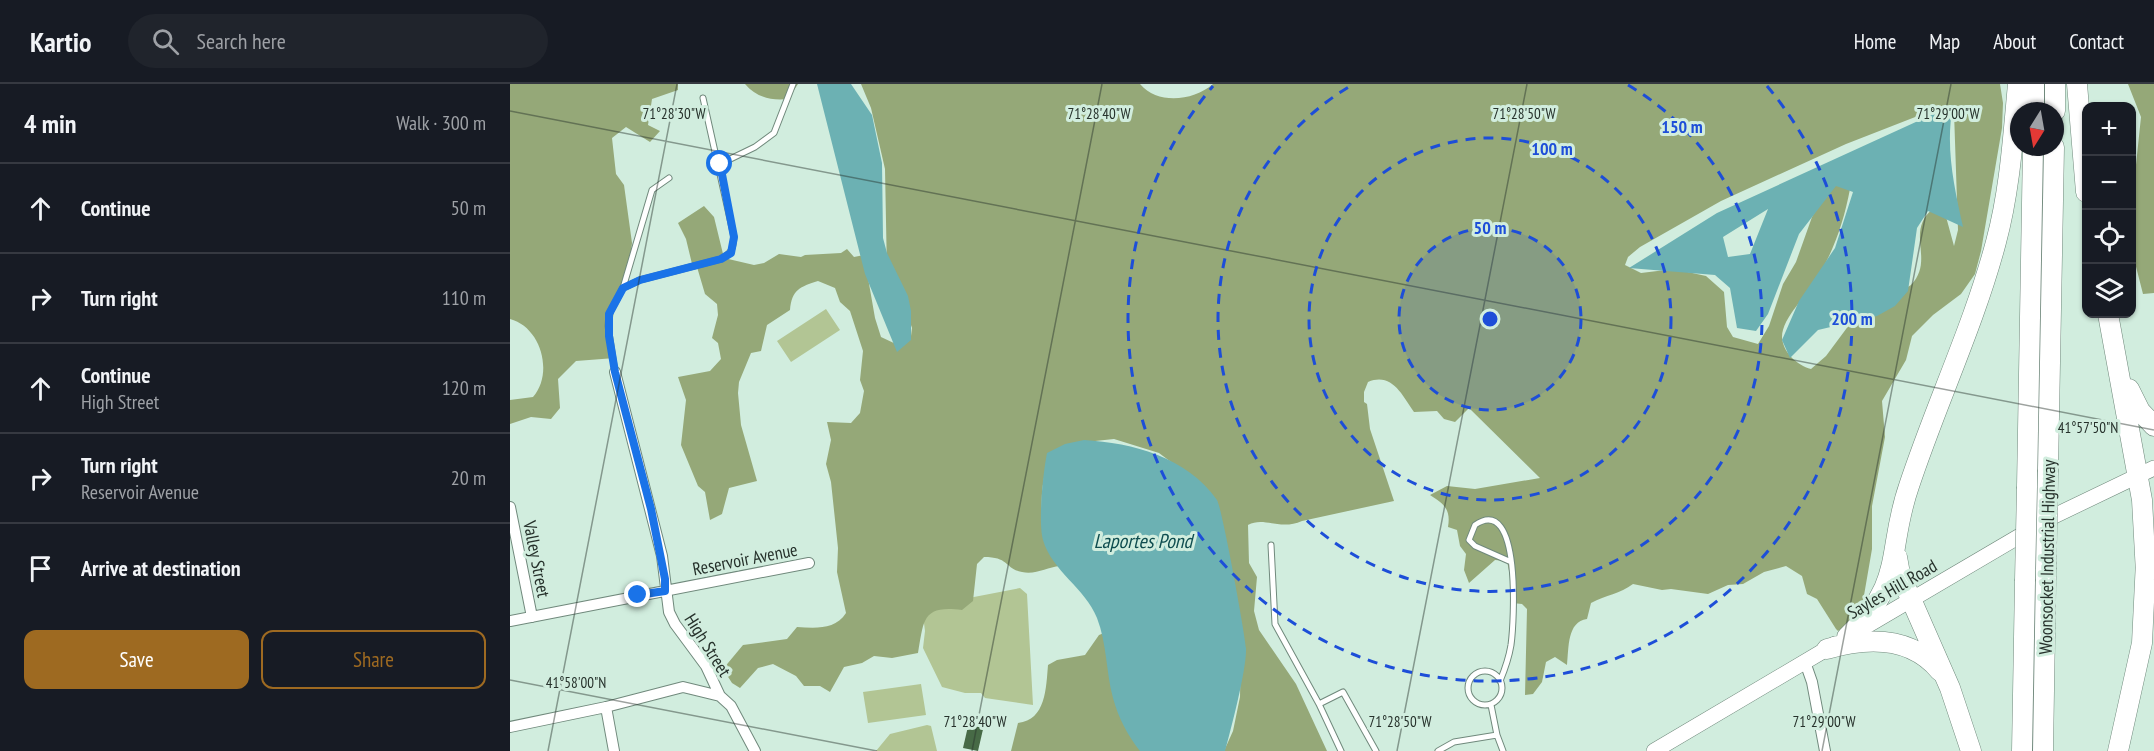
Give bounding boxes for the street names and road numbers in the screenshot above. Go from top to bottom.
street label: Woonsocket Industrial Highway [2034,459,2060,655]
street label: Valley Street [518,518,556,599]
street label: Reservoir Avenue [691,538,799,580]
street label: Sayles Hill Road [1843,554,1941,624]
street label: High Street [680,609,736,681]

